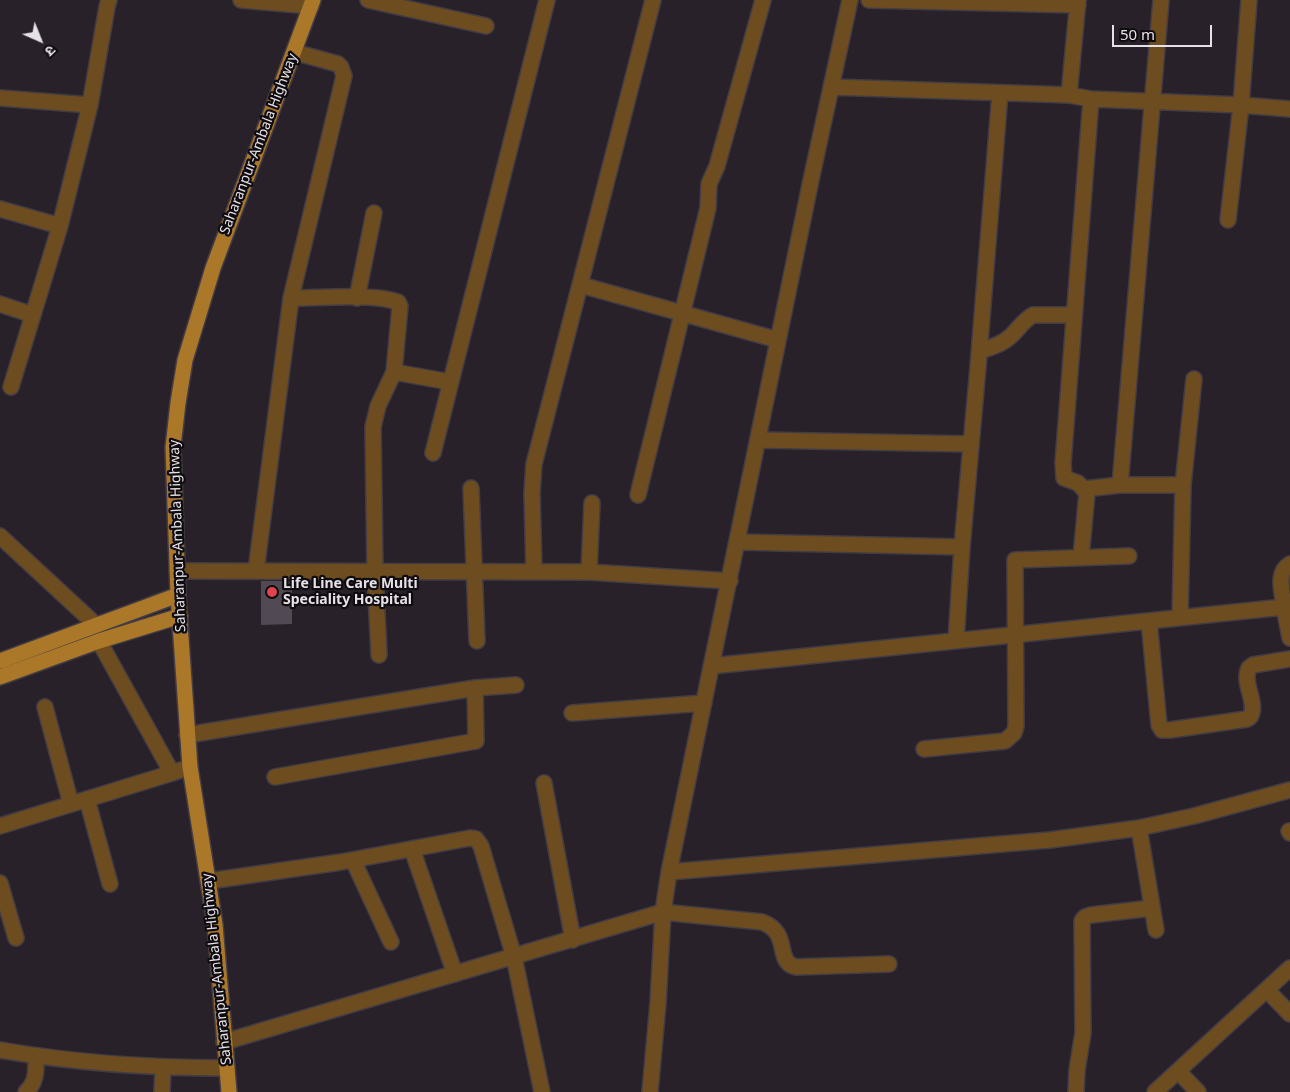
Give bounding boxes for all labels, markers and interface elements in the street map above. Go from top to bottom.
north arrow [15,15,65,65]
scale bar [1115,15,1215,47]
text: 50 m [1120,24,1155,44]
text: उ [41,41,60,61]
street label: Saharanpur-Ambala Highway [217,51,301,237]
street label: Saharanpur-Ambala Highway [166,440,190,632]
place label: Life Line Care Multi Speciality Hospital [283,576,418,608]
marker: Life Line Care Multi Speciality Hospital [265,585,279,599]
street label: Saharanpur-Ambala Highway [199,872,235,1066]

